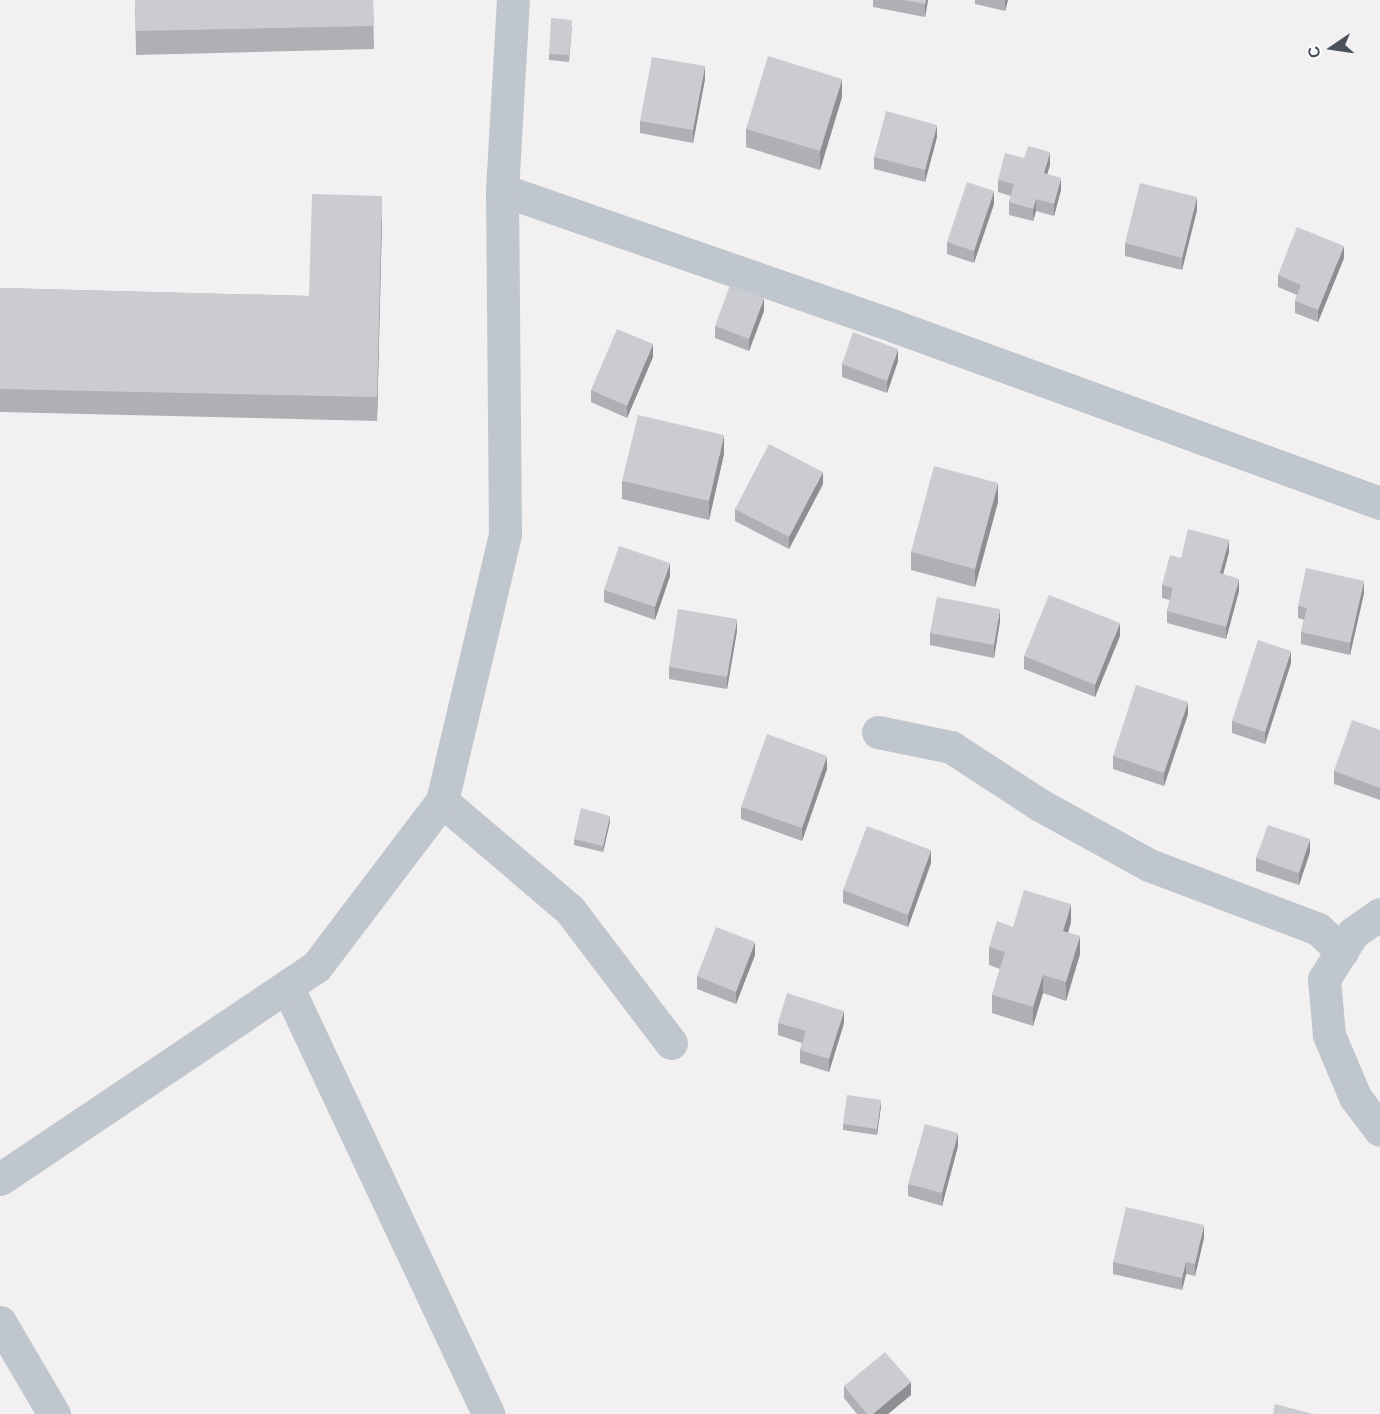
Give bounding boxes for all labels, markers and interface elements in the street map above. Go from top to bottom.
north arrow [1302,18,1362,78]
text: С [1303,44,1325,60]

